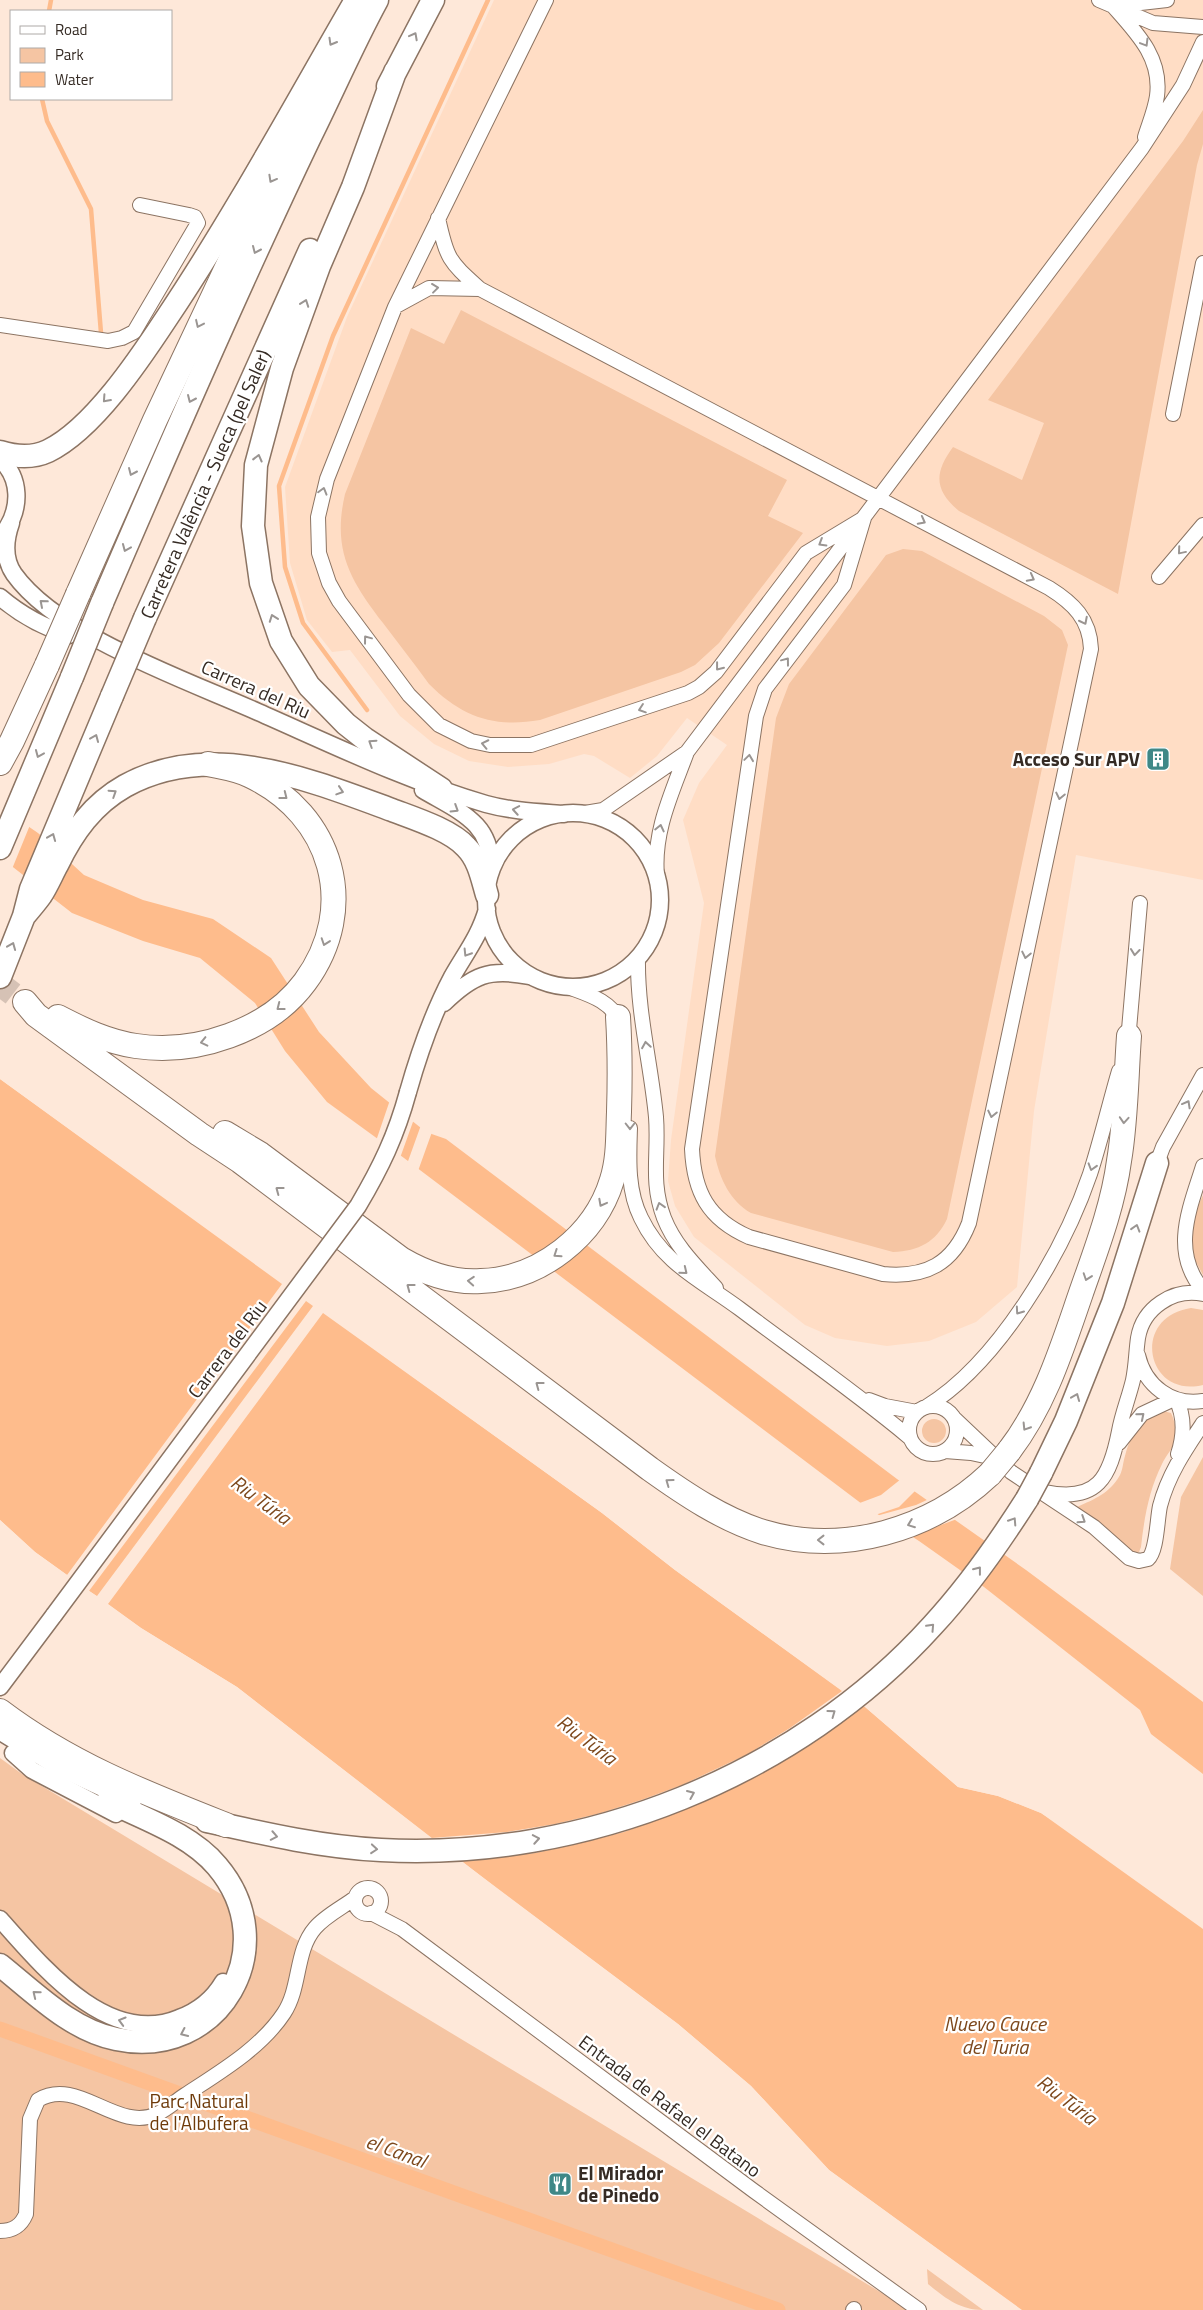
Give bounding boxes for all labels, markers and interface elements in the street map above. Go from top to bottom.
legend [10,10,172,100]
text: Road [55,18,87,41]
one-way arrow [407,32,417,41]
one-way arrow [328,37,338,46]
one-way arrow [1138,38,1148,47]
text: Park [55,43,84,66]
text: Water [55,68,94,91]
one-way arrow [268,174,278,183]
one-way arrow [251,245,262,254]
one-way arrow [431,283,440,293]
one-way arrow [299,299,309,308]
one-way arrow [195,319,205,328]
street label: Carretera València - Sueca (pel Saler) [132,344,277,623]
one-way arrow [103,394,112,403]
one-way arrow [186,394,197,403]
one-way arrow [253,455,263,463]
one-way arrow [127,467,138,476]
one-way arrow [318,488,328,496]
one-way arrow [917,514,926,524]
one-way arrow [819,537,828,547]
one-way arrow [121,543,132,552]
one-way arrow [1178,545,1186,554]
one-way arrow [1025,572,1034,582]
one-way arrow [40,600,49,609]
one-way arrow [269,614,279,622]
one-way arrow [1078,616,1088,625]
one-way arrow [364,635,373,645]
street label: Carrera del Riu [197,652,315,726]
one-way arrow [780,657,789,667]
one-way arrow [717,661,725,670]
one-way arrow [638,703,646,713]
one-way arrow [88,734,99,743]
one-way arrow [481,739,490,750]
one-way arrow [368,740,377,749]
place label: Acceso Sur APV [1013,744,1141,773]
building icon: Acceso Sur APV [1145,746,1171,772]
one-way arrow [35,749,46,758]
one-way arrow [743,753,754,761]
one-way arrow [336,786,344,796]
one-way arrow [108,790,117,800]
one-way arrow [278,791,287,800]
one-way arrow [1055,791,1065,800]
one-way arrow [449,802,458,812]
one-way arrow [511,805,520,815]
one-way arrow [654,823,665,832]
one-way arrow [46,833,57,842]
one-way arrow [321,937,331,946]
one-way arrow [6,942,16,951]
one-way arrow [464,948,474,957]
one-way arrow [1130,948,1141,956]
one-way arrow [1021,950,1032,959]
one-way arrow [277,1001,286,1009]
one-way arrow [199,1036,208,1047]
one-way arrow [641,1041,651,1049]
one-way arrow [1181,1101,1191,1110]
one-way arrow [987,1109,998,1118]
one-way arrow [1118,1116,1129,1124]
one-way arrow [625,1123,635,1131]
one-way arrow [1087,1162,1097,1171]
one-way arrow [275,1187,285,1196]
one-way arrow [598,1198,608,1207]
one-way arrow [656,1202,666,1211]
one-way arrow [1131,1224,1141,1232]
one-way arrow [553,1248,563,1257]
one-way arrow [678,1266,687,1274]
one-way arrow [1083,1272,1093,1281]
one-way arrow [467,1275,475,1286]
one-way arrow [406,1284,416,1293]
street label: Carrera del Riu [180,1293,273,1404]
one-way arrow [1016,1306,1025,1315]
one-way arrow [535,1382,545,1391]
one-way arrow [1069,1393,1080,1402]
one-way arrow [1135,1413,1144,1422]
one-way arrow [1023,1422,1033,1431]
water label: Riu Túria [225,1467,299,1533]
one-way arrow [666,1479,675,1488]
one-way arrow [1076,1513,1085,1523]
one-way arrow [1007,1517,1017,1526]
one-way arrow [907,1518,916,1528]
one-way arrow [817,1535,824,1545]
one-way arrow [972,1566,981,1576]
one-way arrow [925,1623,934,1632]
water label: Riu Túria [551,1707,625,1773]
one-way arrow [826,1711,835,1719]
one-way arrow [686,1789,695,1800]
one-way arrow [269,1830,278,1841]
one-way arrow [531,1835,540,1845]
one-way arrow [370,1843,378,1854]
one-way arrow [32,1990,41,1999]
water label: Nuevo Cauce del Turia [944,2008,1048,2062]
one-way arrow [119,2016,127,2026]
one-way arrow [180,2027,189,2037]
street label: Entrada de Rafael el Batano [573,2027,768,2184]
water label: Riu Túria [1031,2067,1105,2133]
park label: Parc Natural de l'Albufera [149,2086,249,2137]
water label: el Canal [362,2125,433,2177]
place label: El Mirador de Pinedo [578,2158,663,2209]
restaurant icon: El Mirador de Pinedo [547,2171,573,2197]

